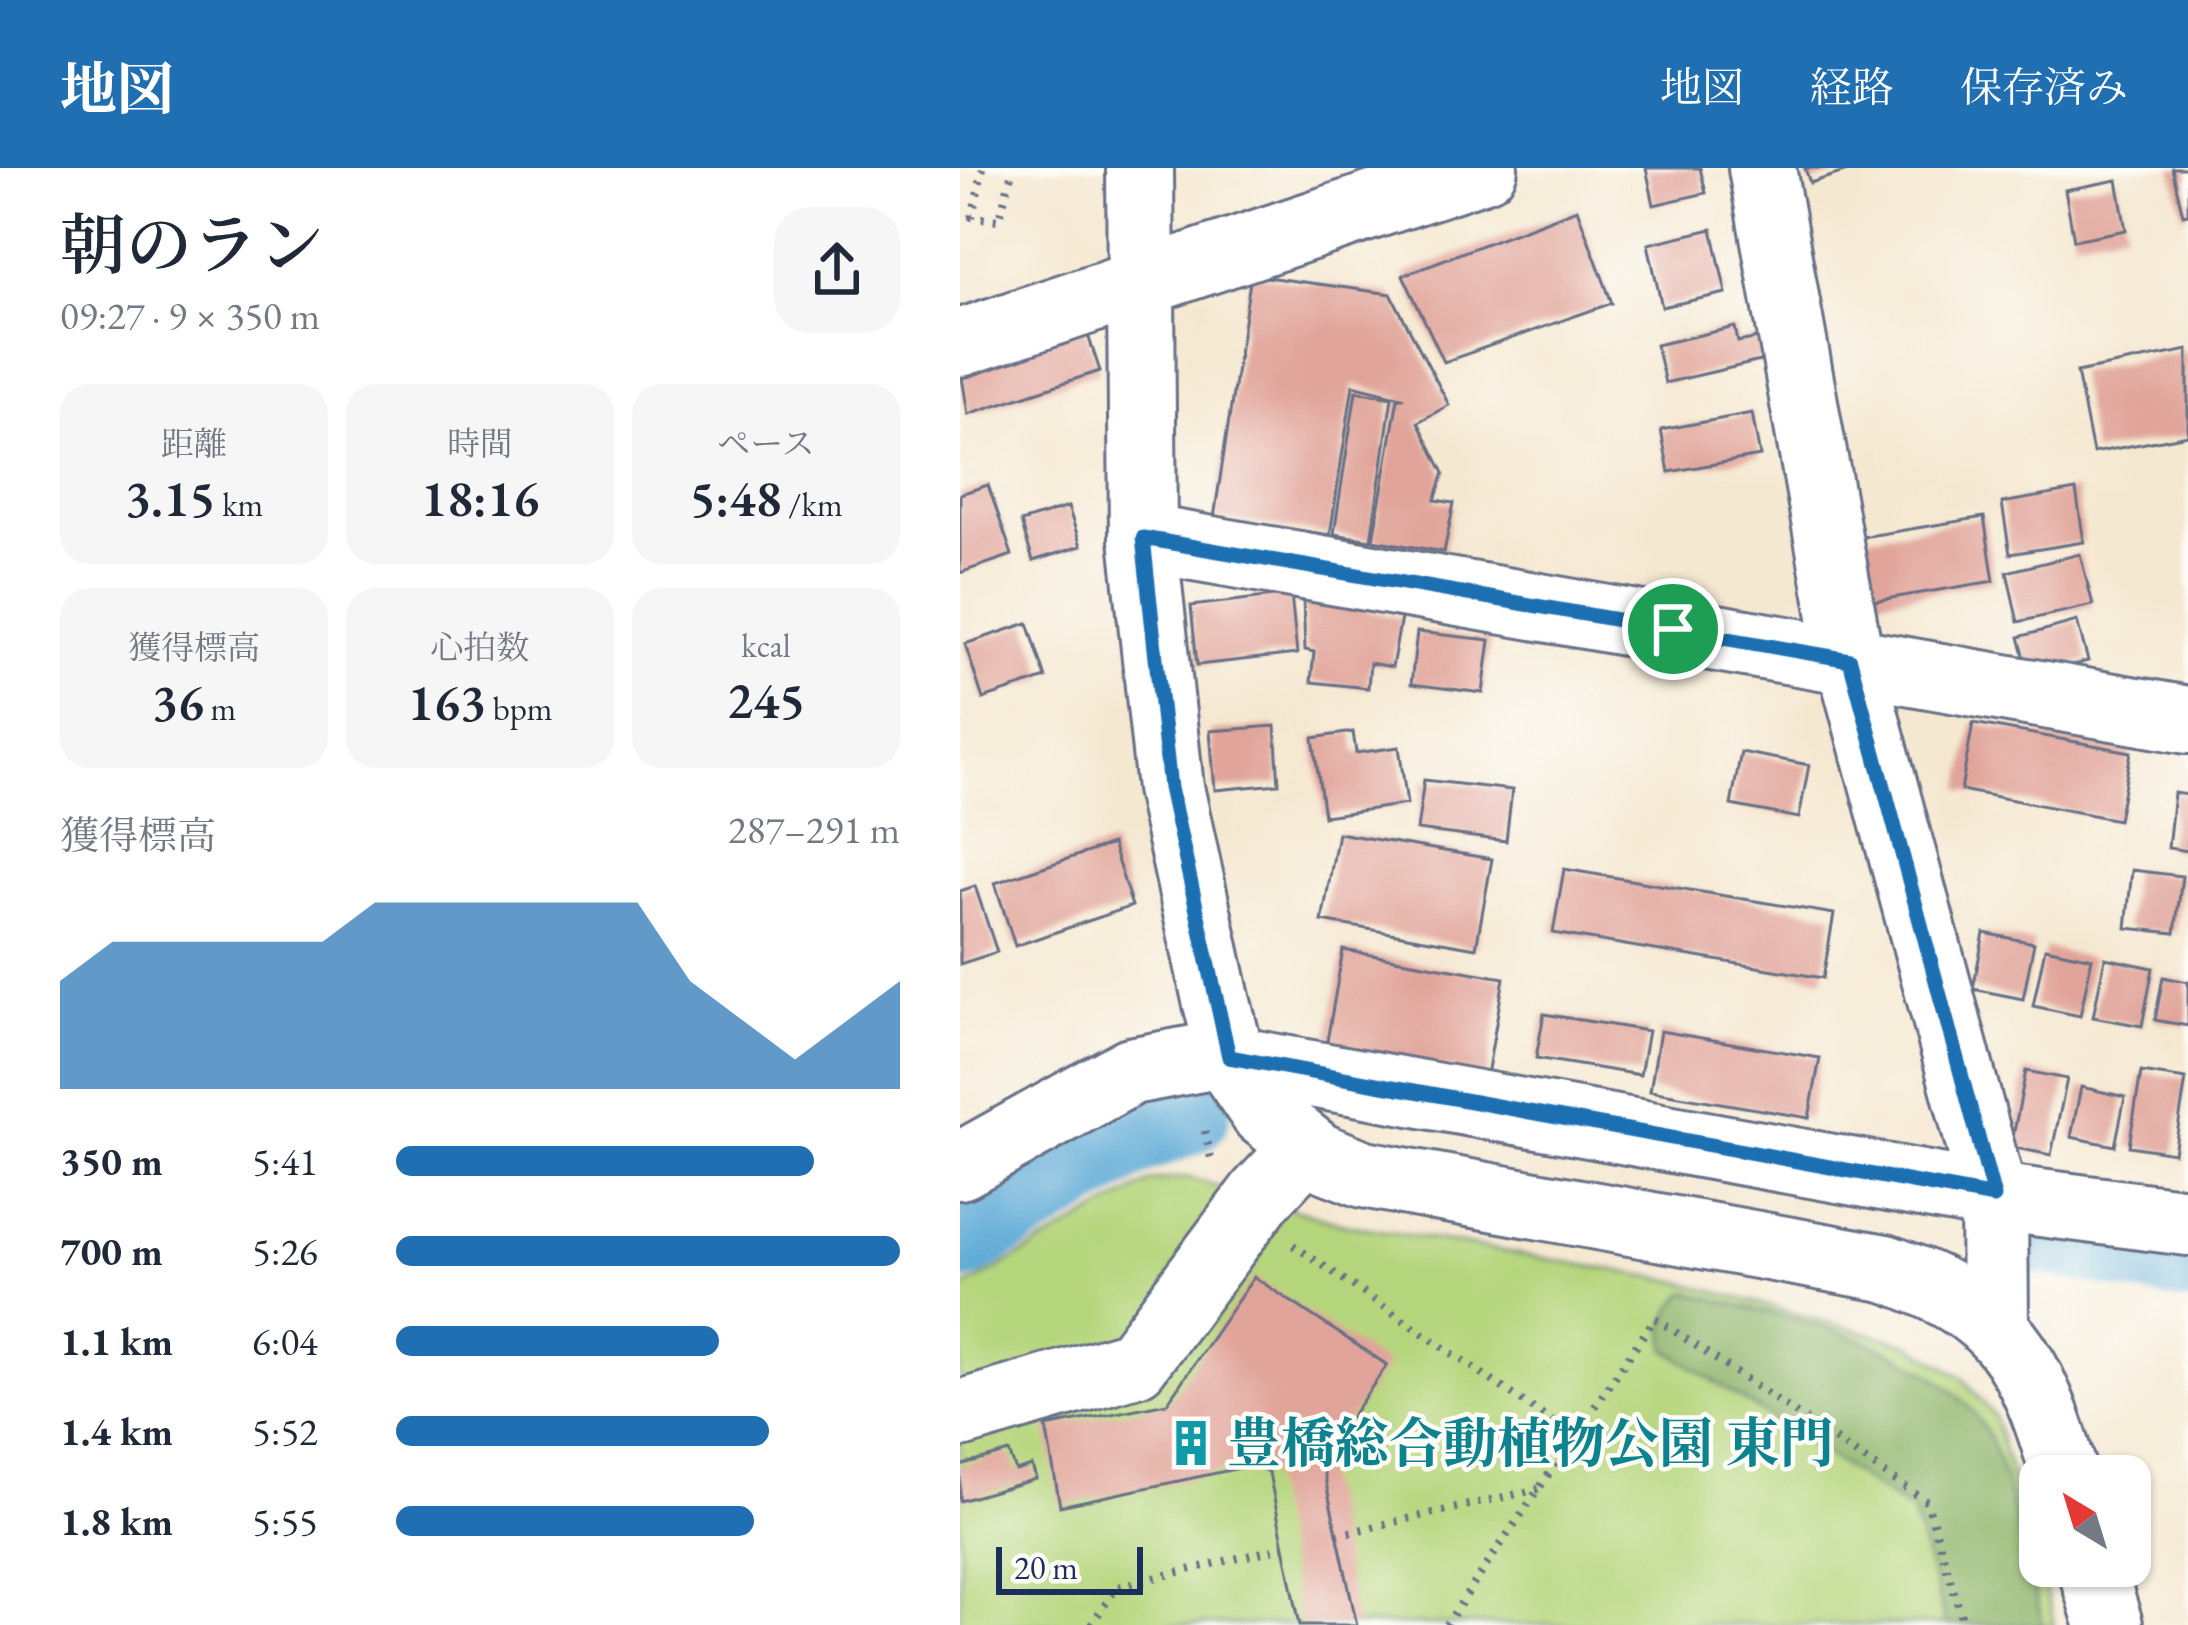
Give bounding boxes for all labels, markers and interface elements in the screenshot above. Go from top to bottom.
text: 地図 [60,52,174,126]
text: 地図 [1660,60,1744,115]
text: 経路 [1810,60,1894,115]
text: 保存済み [1960,60,2128,115]
text: 朝のラン [60,202,324,288]
button: share [774,207,900,333]
text: 09:27 · 9 × 350 m [60,290,320,341]
text: 距離 [161,422,227,465]
text: 時間 [447,422,513,465]
text: ペース [717,422,815,465]
text: 3.15 [125,465,216,531]
text: 18:16 [421,465,539,531]
text: 5:48 [689,465,782,531]
text: km [216,483,263,526]
text: /km [782,483,843,526]
pin [1622,578,1724,680]
icon: arrive [1640,596,1706,662]
text: kcal [741,624,791,667]
text: 獲得標高 [128,626,260,669]
text: 心拍数 [431,626,530,669]
text: 245 [727,667,805,733]
text: 36 [152,669,204,735]
text: 163 [408,669,486,735]
text: m [204,687,236,730]
text: bpm [486,687,552,730]
text: 287–291 m [728,804,900,855]
text: 獲得標高 [60,810,216,861]
text: 350 m [60,1136,163,1187]
text: 5:41 [252,1136,318,1187]
text: 700 m [60,1226,163,1277]
text: 5:26 [252,1226,318,1277]
text: 1.1 km [60,1316,173,1367]
text: 6:04 [252,1316,318,1367]
text: 1.4 km [60,1406,173,1457]
text: 5:52 [252,1406,318,1457]
place label: 豊橋総合動植物公園 東門 [1227,1408,1834,1478]
building icon: 豊橋総合動植物公園 東門 [1166,1418,1216,1468]
north arrow [2019,1455,2151,1587]
map controls [2019,1455,2151,1587]
text: 1.8 km [60,1496,173,1547]
text: 5:55 [252,1496,318,1547]
scale bar [996,1541,1143,1594]
text: 20 m [1014,1546,1078,1589]

